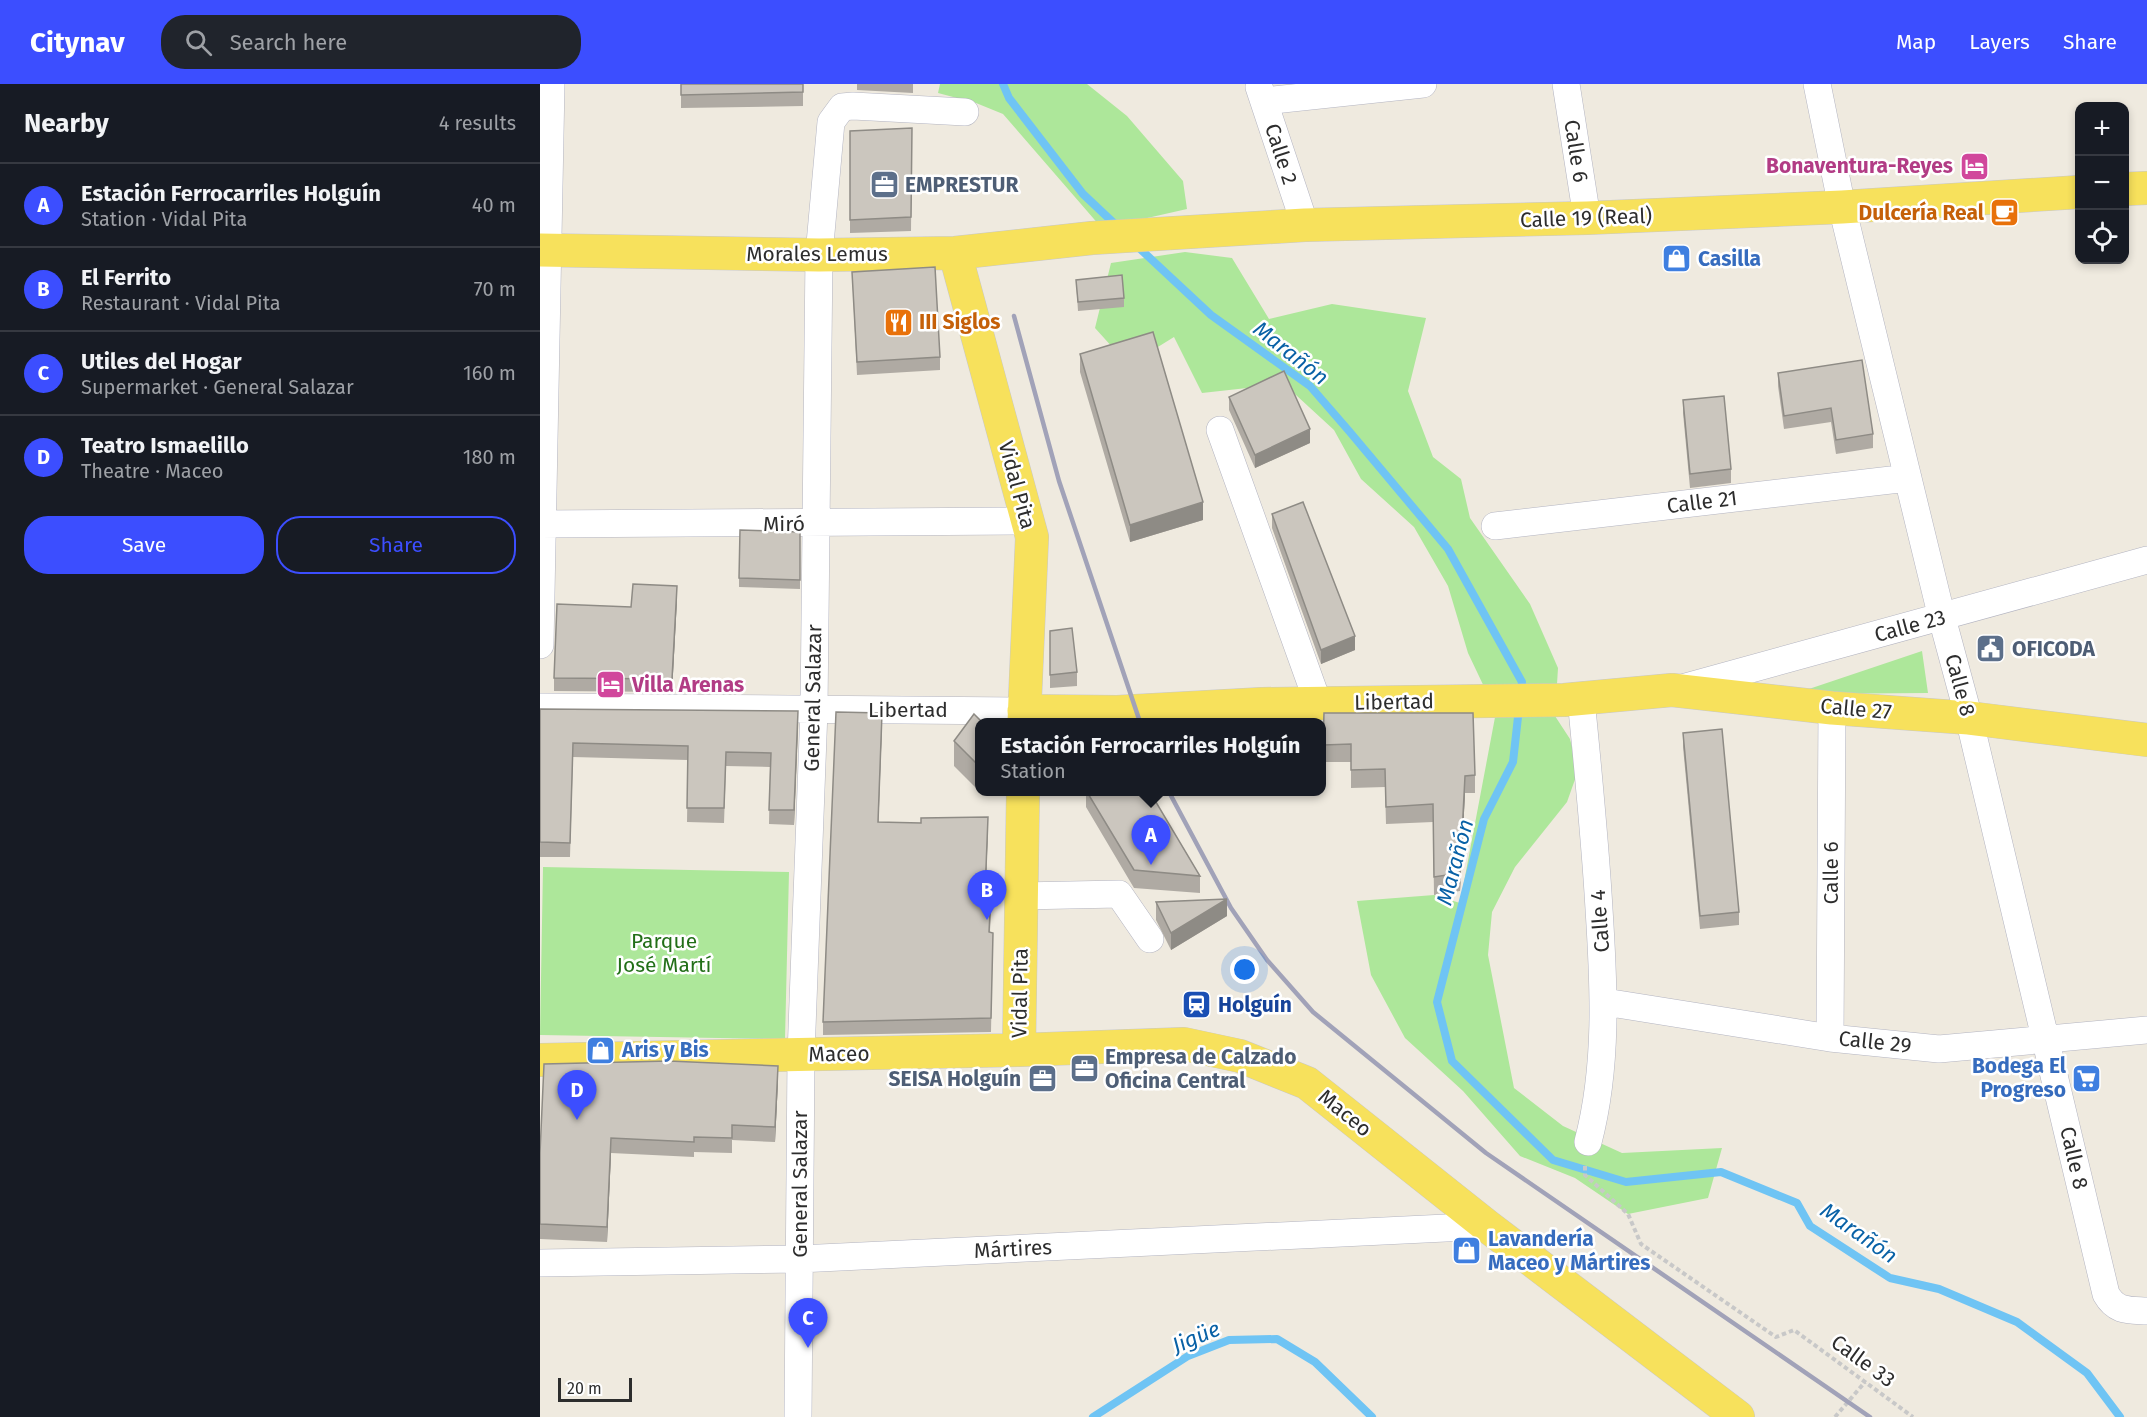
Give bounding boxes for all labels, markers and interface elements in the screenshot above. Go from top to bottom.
search box [161,15,581,69]
text: Citynav [30,26,125,59]
icon: search [182,26,215,59]
text: Search here [230,29,347,56]
text: Map [1896,29,1936,55]
text: Layers [1969,29,2030,55]
text: Share [2063,29,2117,55]
map controls [2075,102,2129,264]
button: + [2075,102,2129,156]
text: Nearby [24,108,109,139]
text: 4 results [439,111,516,135]
street label: Calle 6 [1558,118,1594,184]
street label: Calle 2 [1259,120,1303,188]
hotel icon: Bonaventura-Reyes [1958,150,1990,182]
place label: Bonaventura-Reyes [1766,153,1953,179]
button: − [2075,156,2129,210]
office icon: EMPRESTUR [868,169,900,201]
place label: EMPRESTUR [905,172,1020,198]
text: Estación Ferrocarriles Holguín [81,180,381,207]
text: A [38,193,49,217]
text: 40 m [472,193,516,217]
cafe icon: Dulcería Real [1989,197,2021,229]
place label: Dulcería Real [1859,200,1985,226]
street label: Calle 19 (Real) [1519,203,1653,233]
text: Station · Vidal Pita [81,207,247,231]
button: locate [2075,210,2129,264]
street label: Morales Lemus [746,241,888,267]
shop icon: Casilla [1661,243,1693,275]
place label: Casilla [1698,246,1761,272]
text: El Ferrito [81,264,171,291]
text: B [37,277,50,301]
text: 70 m [474,277,516,301]
text: Restaurant · Vidal Pita [81,291,281,315]
restaurant icon: III Siglos [882,306,914,338]
place label: III Siglos [919,309,1000,335]
water label: Marañón [1248,315,1334,391]
text: Utiles del Hogar [81,348,242,375]
text: C [38,361,49,385]
text: 160 m [463,361,516,385]
text: Supermarket · General Salazar [81,375,354,399]
text: Teatro Ismaelillo [81,432,249,459]
street label: Vidal Pita [993,438,1041,532]
text: D [37,445,50,469]
text: 180 m [463,445,516,469]
text: Theatre · Maceo [81,459,223,483]
street label: Calle 21 [1665,485,1739,519]
street label: Miró [763,511,805,537]
button: Save [24,516,264,574]
button: Share [276,516,516,574]
street label: Calle 23 [1871,604,1949,648]
street label: General Salazar [799,624,827,772]
public building icon: OFICODA [1975,633,2007,665]
place label: OFICODA [2012,636,2096,662]
street label: Calle 8 [1939,651,1981,719]
hotel icon: Villa Arenas [595,669,627,701]
place label: Villa Arenas [631,672,744,698]
street label: Libertad [1354,688,1434,716]
street label: Calle 27 [1819,693,1893,725]
street label: Libertad [868,697,948,723]
popup [975,718,1326,796]
text: Estación Ferrocarriles Holguín [1001,732,1300,759]
text: Station [1001,759,1066,783]
pin: A [1132,816,1170,865]
water label: Marañón [1431,816,1479,908]
street label: Calle 6 [1818,841,1844,905]
pin: B [968,870,1006,920]
street label: Calle 4 [1585,889,1615,953]
park label: Parque José Martí [617,928,712,978]
street label: Vidal Pita [1006,948,1034,1038]
your location [1230,955,1259,984]
station icon: Holguín [1181,989,1213,1021]
place label: Holguín [1218,992,1292,1018]
street label: Calle 29 [1837,1025,1913,1059]
shop icon: Aris y Bis [585,1034,617,1066]
place label: Aris y Bis [621,1037,709,1063]
street label: Maceo [808,1040,870,1068]
place label: Empresa de Calzado Oficina Central [1105,1044,1296,1094]
office icon: Empresa de Calzado Oficina Central [1068,1053,1100,1085]
place label: Bodega El Progreso [1972,1053,2067,1103]
supermarket icon: Bodega El Progreso [2071,1062,2103,1094]
office icon: SEISA Holguín [1026,1063,1058,1095]
place label: SEISA Holguín [889,1066,1021,1092]
pin: D [558,1070,597,1120]
street label: Maceo [1313,1084,1377,1142]
street label: General Salazar [787,1110,813,1258]
street label: Calle 8 [2054,1124,2094,1192]
water label: Marañón [1815,1197,1903,1269]
place label: Lavandería Maceo y Mártires [1488,1226,1650,1276]
street label: Mártires [973,1234,1053,1264]
shop icon: Lavandería Maceo y Mártires [1451,1235,1483,1267]
pin: C [788,1298,828,1348]
water label: Jigüe [1167,1315,1224,1359]
street label: Calle 33 [1826,1329,1900,1393]
scale bar [558,1375,632,1402]
text: 20 m [567,1379,602,1398]

